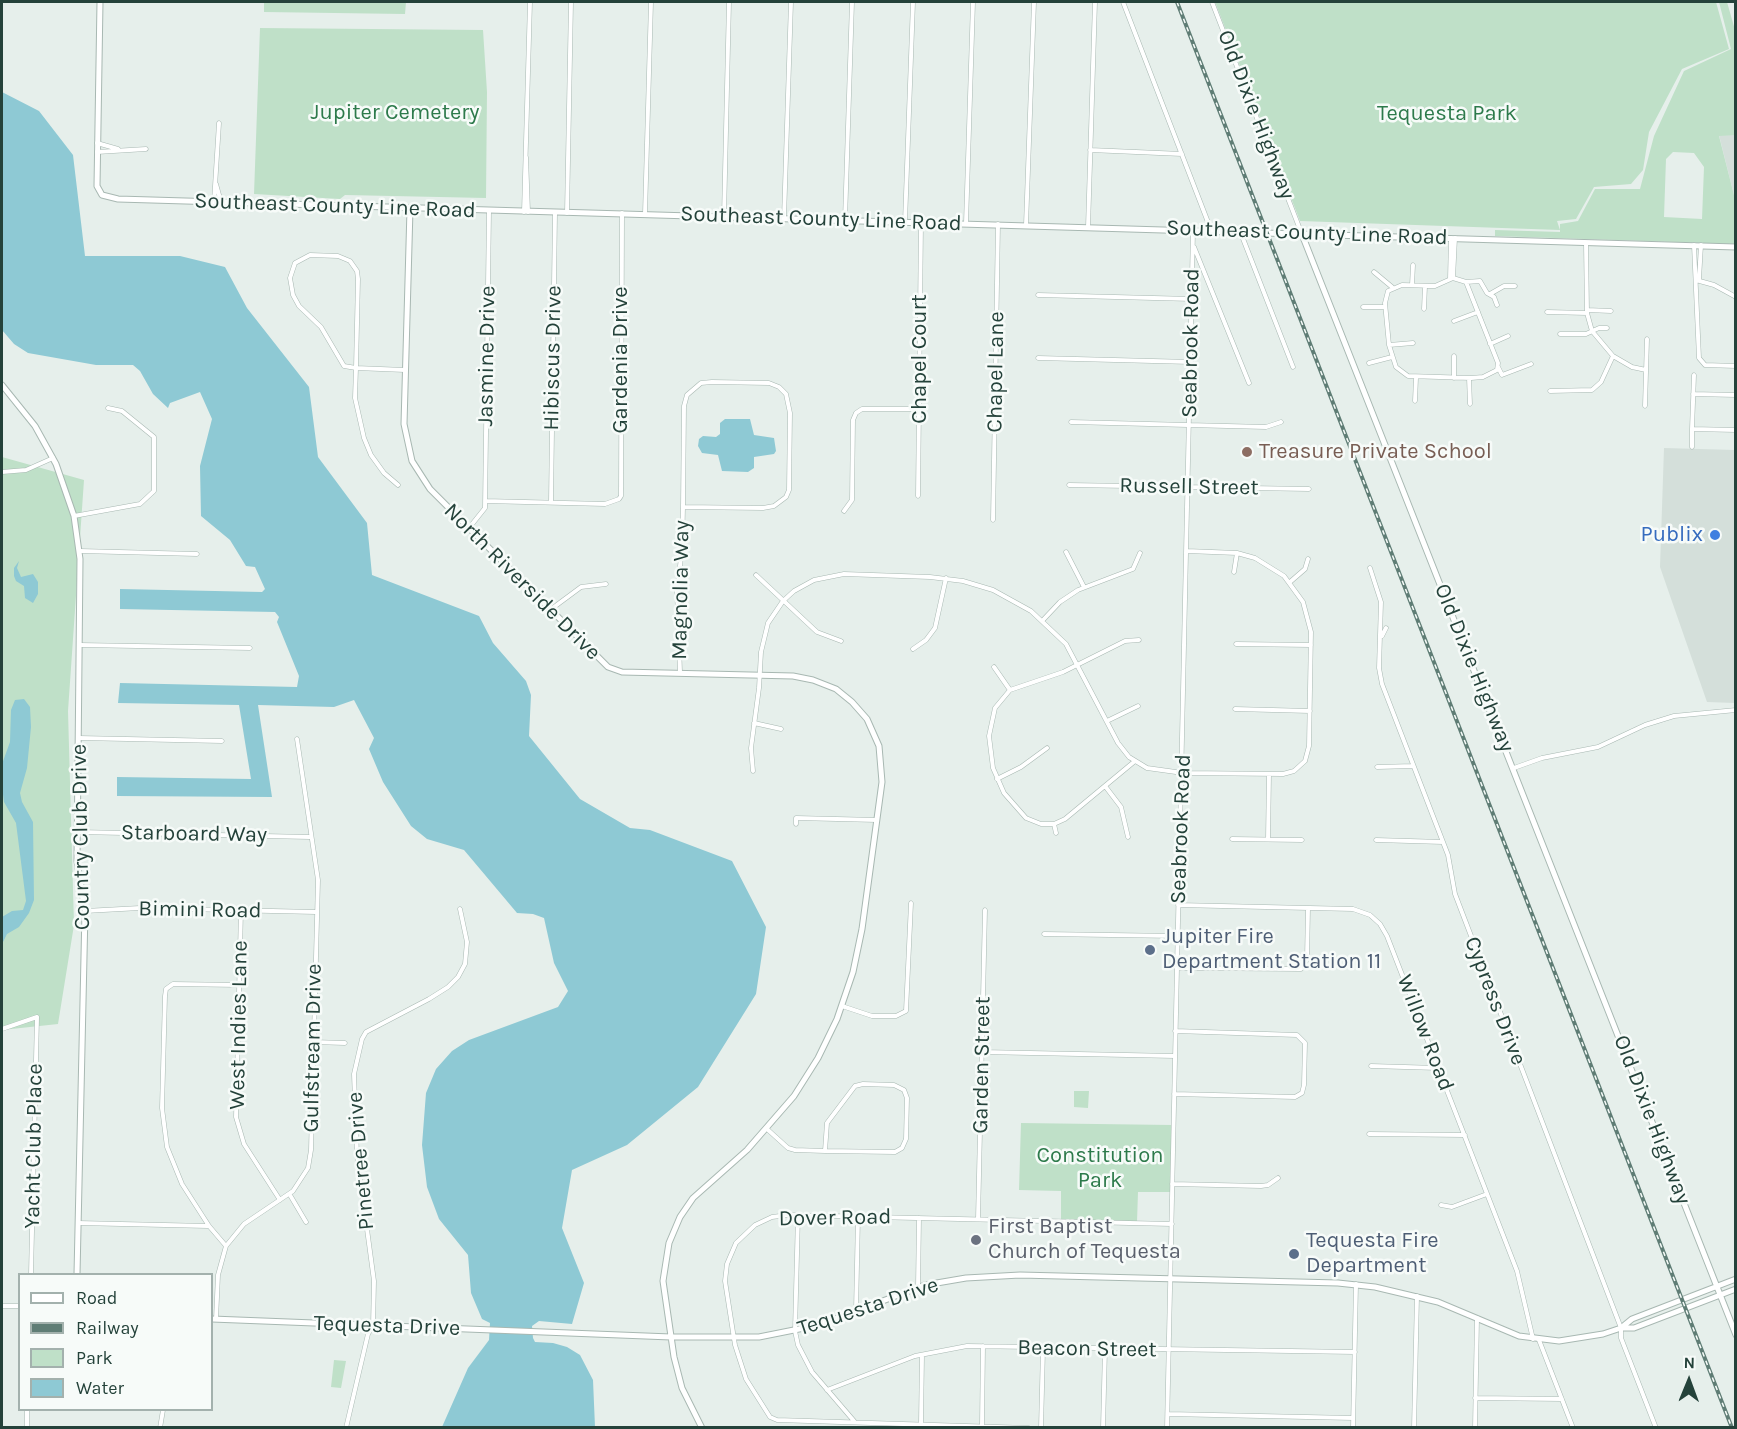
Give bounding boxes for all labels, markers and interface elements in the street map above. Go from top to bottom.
street label: Old Dixie Highway [1212,27,1300,203]
park label: Jupiter Cemetery [311,100,479,126]
park label: Tequesta Park [1377,101,1517,127]
street label: Southeast County Line Road [194,188,476,224]
street label: Southeast County Line Road [680,201,962,237]
street label: Southeast County Line Road [1166,215,1448,251]
street label: Seabrook Road [1176,268,1206,418]
street label: Jasmine Drive [473,285,501,427]
street label: Hibiscus Drive [539,285,567,431]
street label: Gardenia Drive [608,286,634,434]
street label: Chapel Court [907,294,933,424]
street label: Chapel Lane [982,311,1010,433]
place label: Treasure Private School [1259,439,1492,465]
marker: Treasure Private School [1240,445,1254,459]
street label: Russell Street [1119,473,1259,501]
street label: North Riverside Drive [438,498,606,666]
street label: Magnolia Way [667,520,695,660]
place label: Publix [1640,522,1703,548]
marker: Publix [1708,528,1722,542]
street label: Old Dixie Highway [1428,580,1520,756]
street label: Country Club Drive [66,744,96,930]
street label: Seabrook Road [1165,754,1197,904]
street label: Starboard Way [121,820,267,848]
street label: Bimini Road [138,896,262,924]
place label: Jupiter Fire Department Station 11 [1162,924,1381,975]
street label: Cypress Drive [1458,933,1532,1069]
street label: West Indies Lane [224,940,254,1110]
marker: Jupiter Fire Department Station 11 [1143,943,1157,957]
street label: Gulfstream Drive [298,963,328,1133]
street label: Willow Road [1391,971,1459,1095]
street label: Garden Street [968,996,996,1134]
street label: Old Dixie Highway [1608,1032,1696,1208]
street label: Yacht Club Place [19,1063,49,1229]
street label: Pinetree Drive [342,1091,380,1231]
park label: Constitution Park [1037,1143,1163,1194]
street label: Dover Road [778,1204,892,1232]
place label: First Baptist Church of Tequesta [988,1214,1181,1266]
place label: Tequesta Fire Department [1306,1228,1439,1280]
marker: First Baptist Church of Tequesta [969,1233,983,1247]
marker: Tequesta Fire Department [1287,1247,1301,1261]
street label: Tequesta Drive [794,1272,942,1342]
legend [18,1273,213,1411]
text: Road [76,1287,117,1309]
street label: Tequesta Drive [313,1310,461,1342]
text: Railway [76,1317,139,1339]
street label: Beacon Street [1017,1335,1157,1363]
text: Park [76,1347,113,1369]
north arrow [1659,1351,1719,1411]
text: N [1683,1353,1695,1372]
text: Water [76,1377,124,1399]

